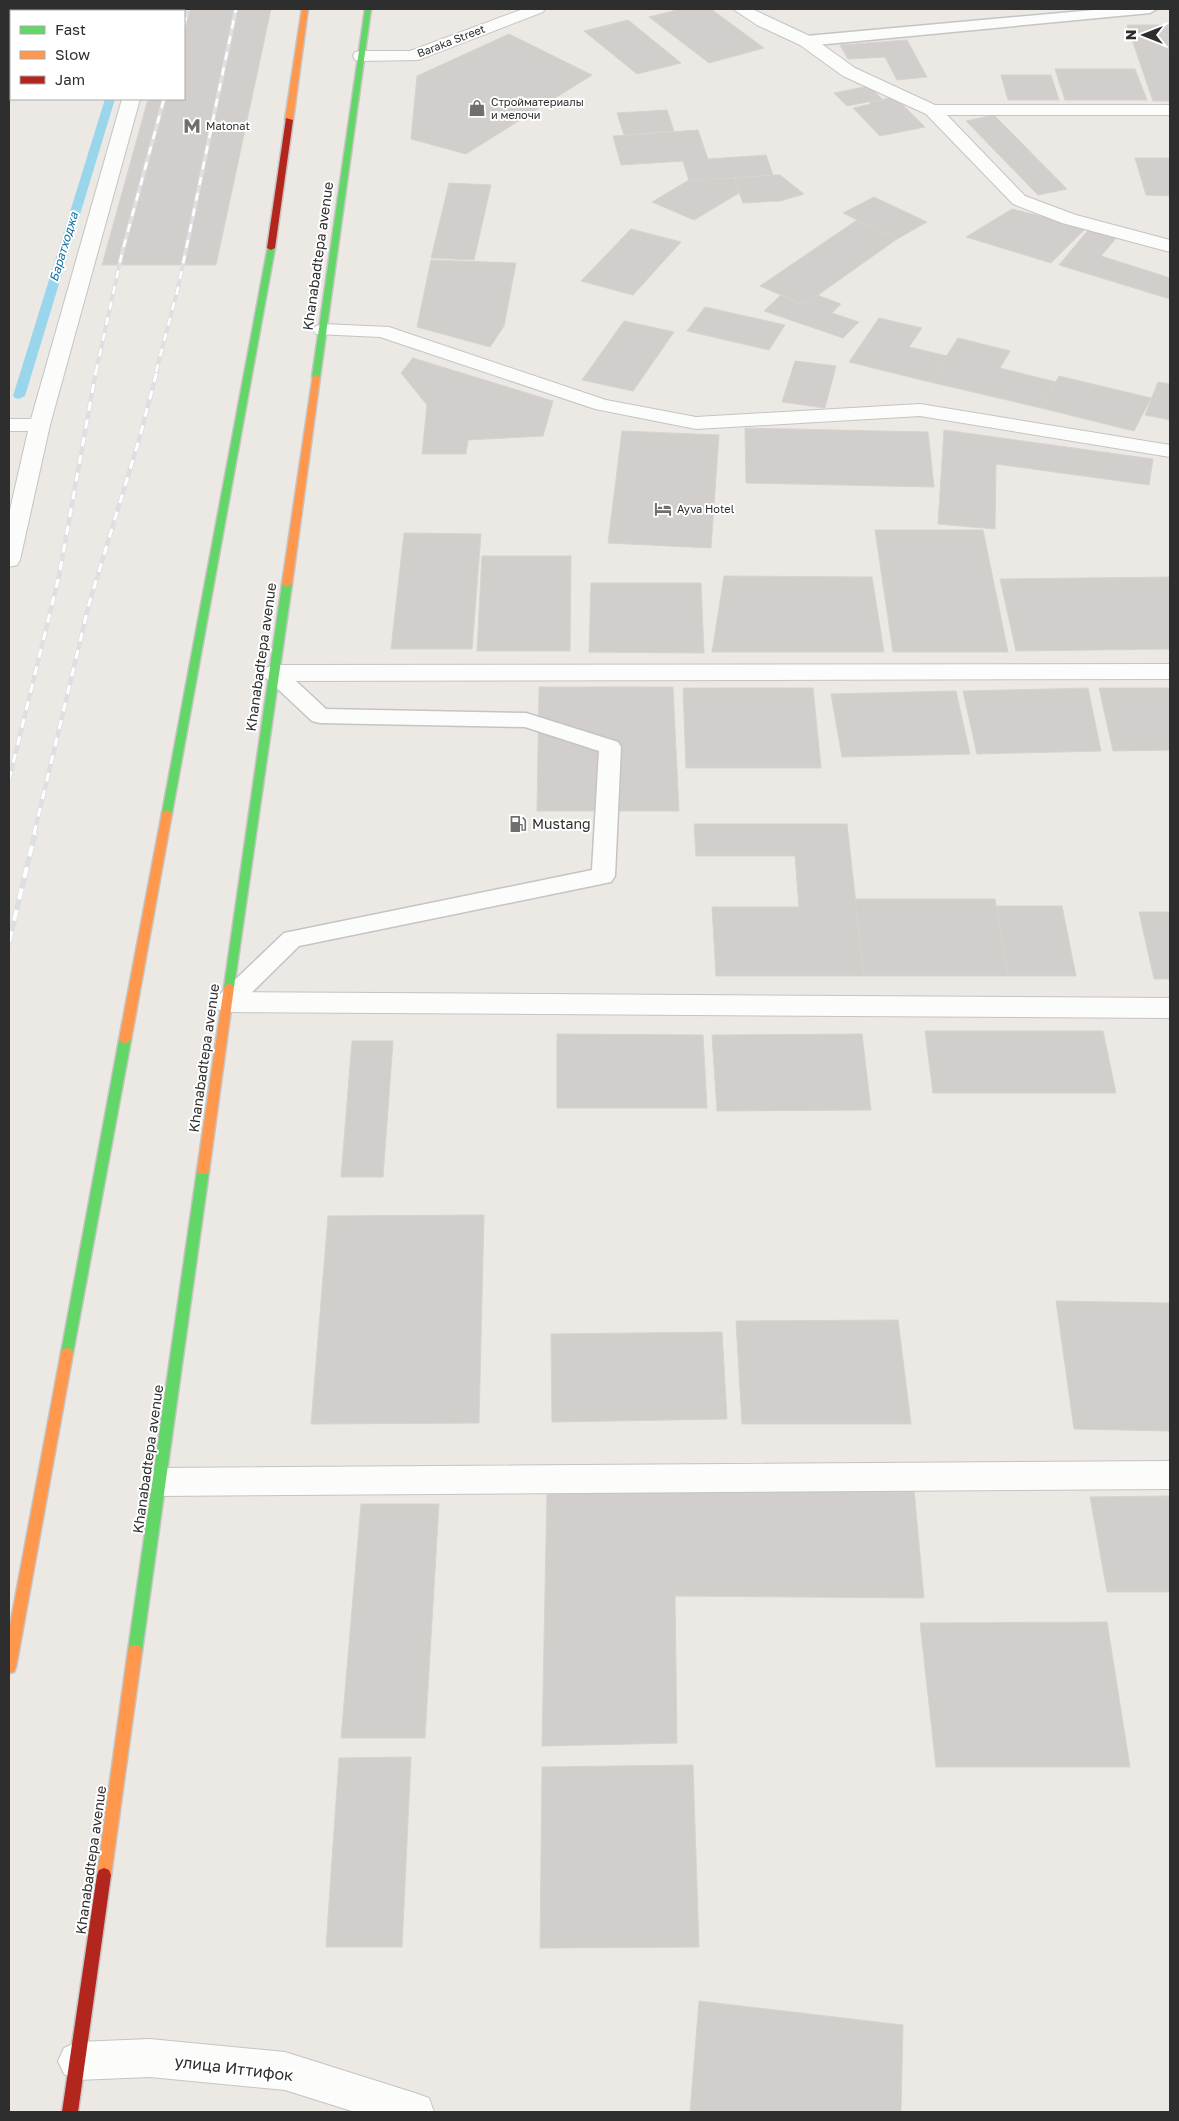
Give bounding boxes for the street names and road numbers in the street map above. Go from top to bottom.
street label: Baraka Street [415,22,487,59]
street label: Khanabadtepa avenue [299,180,336,331]
street label: Khanabadtepa avenue [242,581,279,732]
street label: Khanabadtepa avenue [185,982,222,1133]
street label: Khanabadtepa avenue [129,1383,166,1534]
street label: Khanabadtepa avenue [72,1784,109,1935]
street label: улица Иттифок [173,2051,295,2085]

